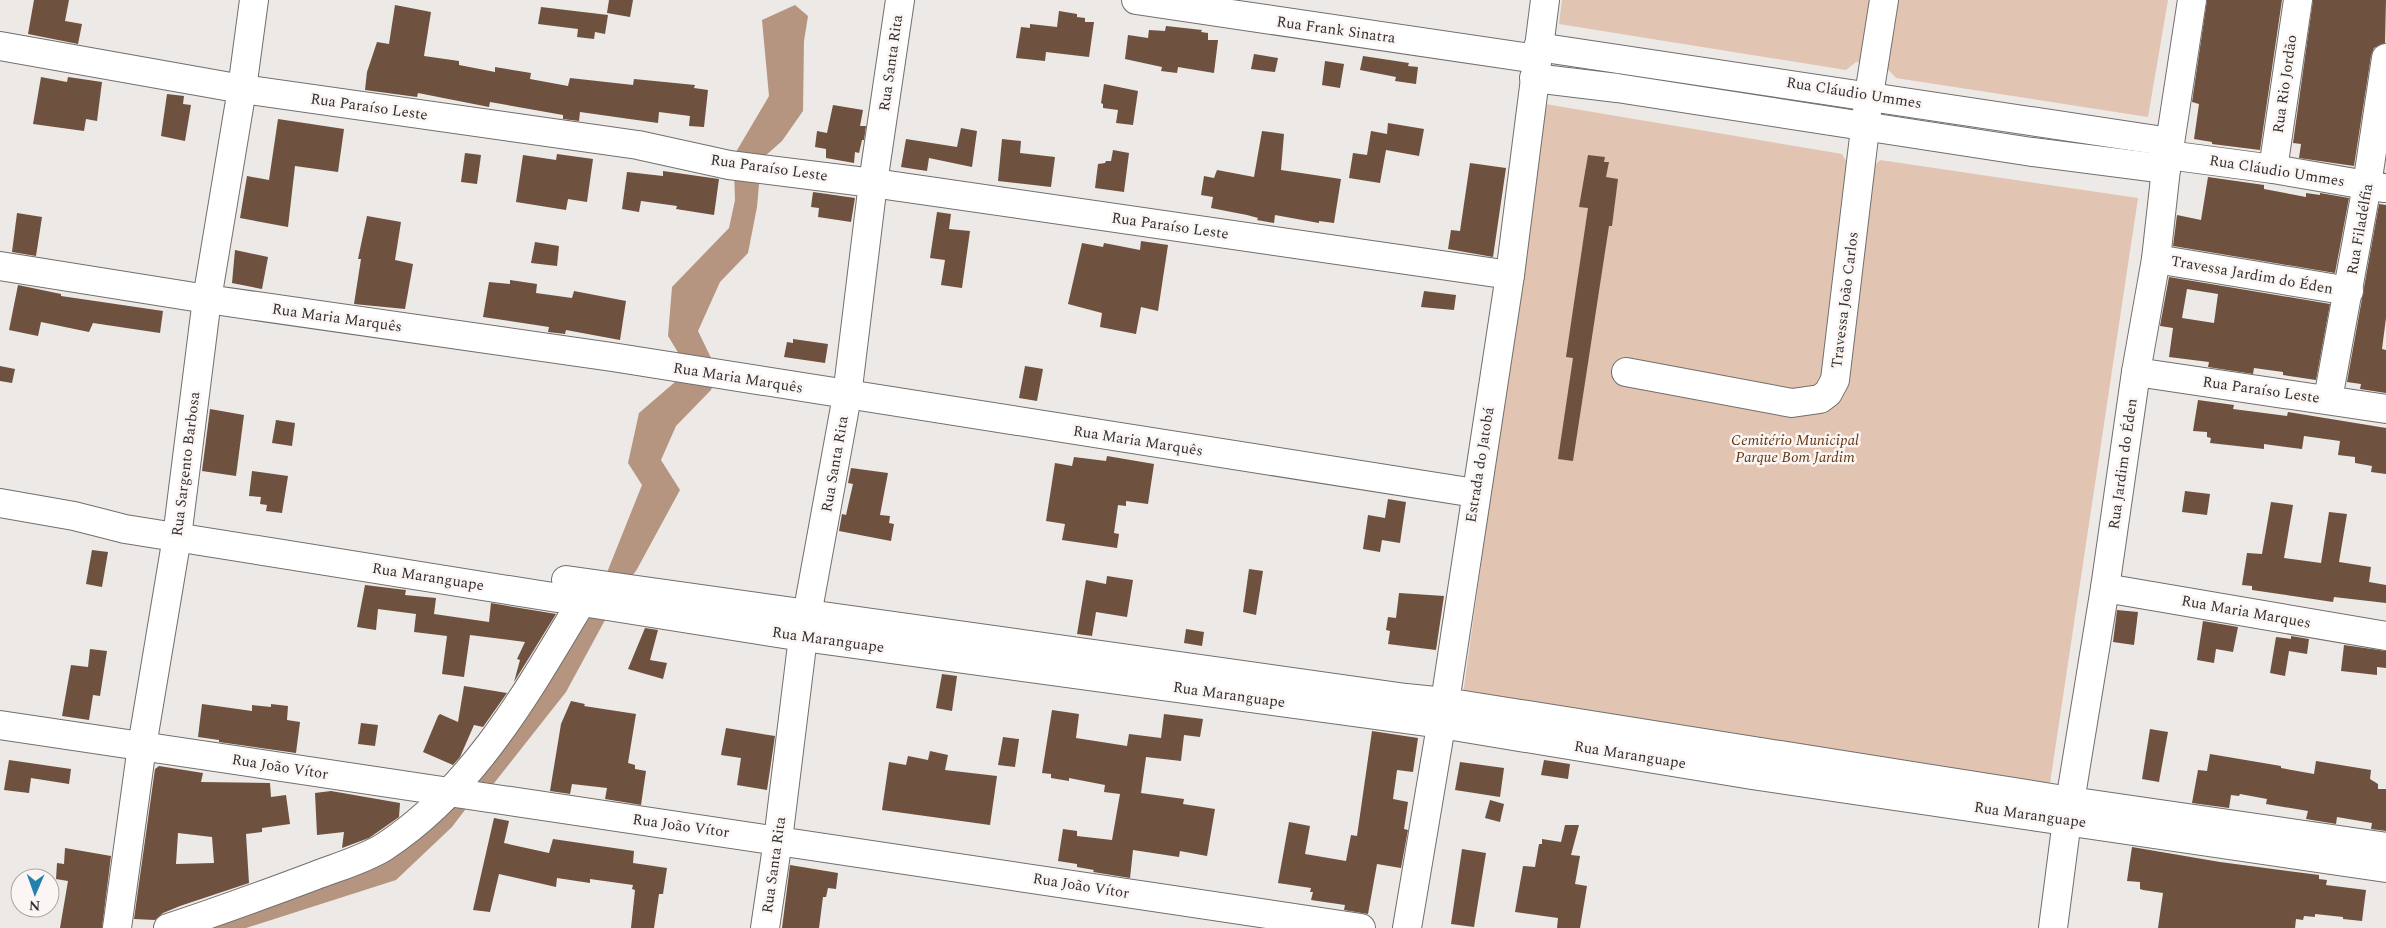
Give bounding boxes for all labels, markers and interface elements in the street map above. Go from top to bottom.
street label: Rua Frank Sinatra [1275,10,1398,50]
street label: Rua Santa Rita [873,13,909,113]
street label: Rua Rio Jordão [2267,33,2303,135]
street label: Rua Cláudio Ummes [1785,71,1923,115]
street label: Rua Paraíso Leste [309,87,429,127]
street label: Rua Paraíso Leste [709,148,829,188]
street label: Rua Cláudio Ummes [2208,149,2346,193]
street label: Rua Filadélfia [2341,181,2379,276]
street label: Rua Paraíso Leste [1110,206,1230,246]
street label: Travessa João Carlos [1825,230,1865,370]
street label: Travessa Jardim do Éden [2169,249,2335,301]
street label: Rua Maria Marquês [270,297,404,339]
street label: Rua Maria Marquês [671,356,805,400]
street label: Rua Paraíso Leste [2201,370,2321,410]
street label: Rua Sargento Barbosa [166,390,206,538]
street label: Rua Jardim do Éden [2102,397,2144,531]
street label: Estrada do Jatobá [1460,405,1501,524]
street label: Rua Santa Rita [815,413,855,514]
street label: Rua Maria Marquês [1071,419,1205,463]
park label: Cemitério Municipal Parque Bom Jardim [1731,429,1859,469]
street label: Rua Maranguape [370,557,486,597]
street label: Rua Maria Marques [2179,589,2313,635]
street label: Rua Maranguape [770,621,886,659]
street label: Rua Maranguape [1171,676,1287,714]
street label: Rua Maranguape [1572,735,1688,775]
street label: Rua João Vítor [230,748,330,786]
street label: Rua Maranguape [1972,796,2088,834]
street label: Rua João Vítor [631,808,731,844]
street label: Rua Santa Rita [756,815,792,915]
street label: Rua João Vítor [1031,867,1131,905]
north arrow [10,868,60,918]
text: N [28,895,41,916]

